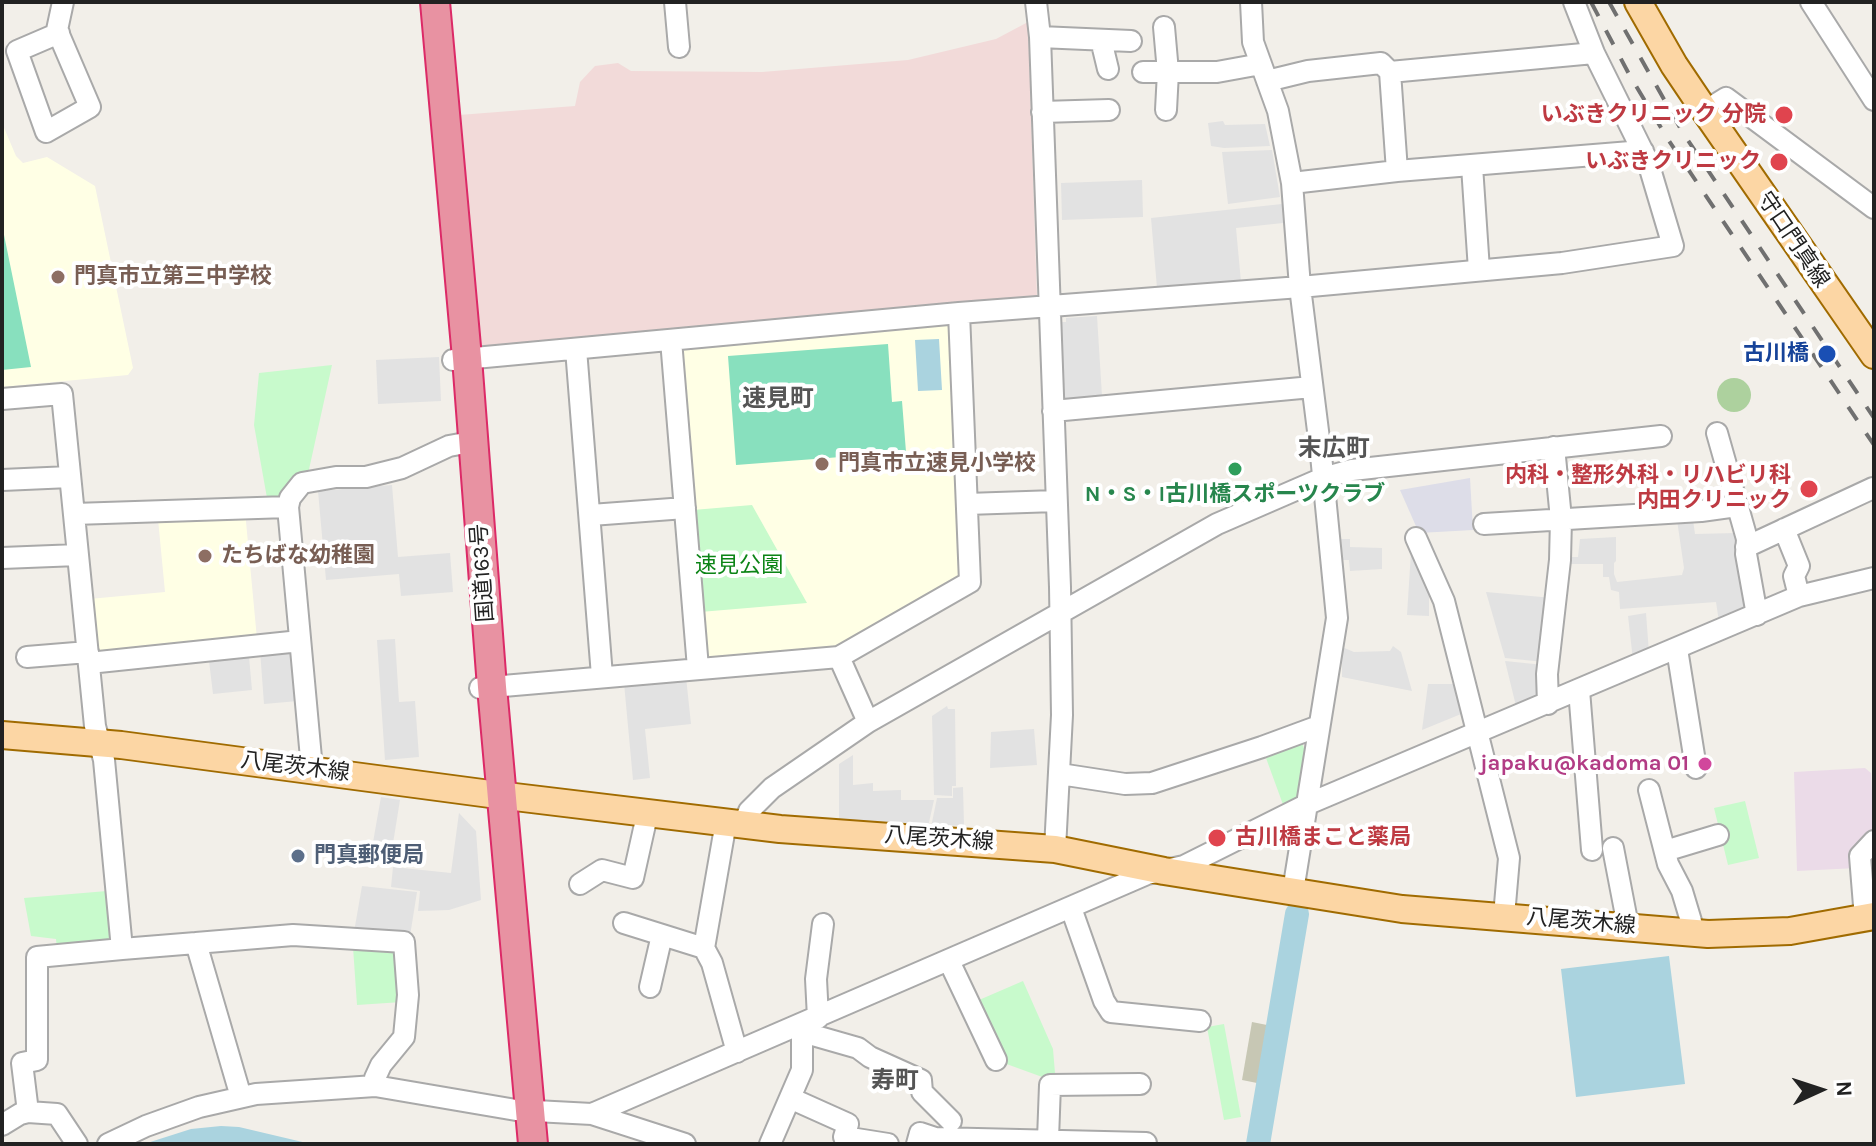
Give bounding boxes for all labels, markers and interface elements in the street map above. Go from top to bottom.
place label: いぶきクリニック 分院 [1540,102,1766,128]
marker: いぶきクリニック 分院 [1773,104,1795,126]
place label: いぶきクリニック [1585,149,1761,175]
marker: いぶきクリニック [1768,151,1790,173]
street label: 守口門真線 [1751,187,1835,293]
place label: 門真市立第三中学校 [74,264,272,290]
marker: 門真市立第三中学校 [49,268,67,286]
place label: 古川橋 [1743,341,1809,367]
marker: 古川橋 [1816,343,1838,365]
district label: 速見町 [742,385,814,413]
district label: 末広町 [1298,435,1370,463]
place label: 門真市立速見小学校 [838,451,1036,477]
marker: 門真市立速見小学校 [813,455,831,473]
marker: N・S・I古川橋スポーツクラブ [1226,460,1244,478]
place label: 内科・整形外科・リハビリ科 内田クリニック [1505,463,1791,514]
marker: 内科・整形外科・リハビリ科 内田クリニック [1798,478,1820,500]
place label: N・S・I古川橋スポーツクラブ [1085,482,1385,508]
street label: 国道163号 [466,523,500,623]
place label: たちばな幼稚園 [221,543,375,569]
marker: たちばな幼稚園 [196,547,214,565]
park label: 速見公園 [695,553,783,579]
street label: 八尾茨木線 [239,747,351,787]
place label: japaku@kadoma 01 [1480,751,1689,777]
marker: japaku@kadoma 01 [1696,755,1714,773]
street label: 八尾茨木線 [883,822,995,856]
place label: 古川橋まこと薬局 [1235,825,1411,851]
marker: 古川橋まこと薬局 [1206,827,1228,849]
place label: 門真郵便局 [314,843,424,869]
marker: 門真郵便局 [289,847,307,865]
street label: 八尾茨木線 [1525,904,1637,940]
north arrow [1780,1050,1860,1130]
district label: 寿町 [871,1067,919,1095]
text: N [1831,1080,1857,1097]

